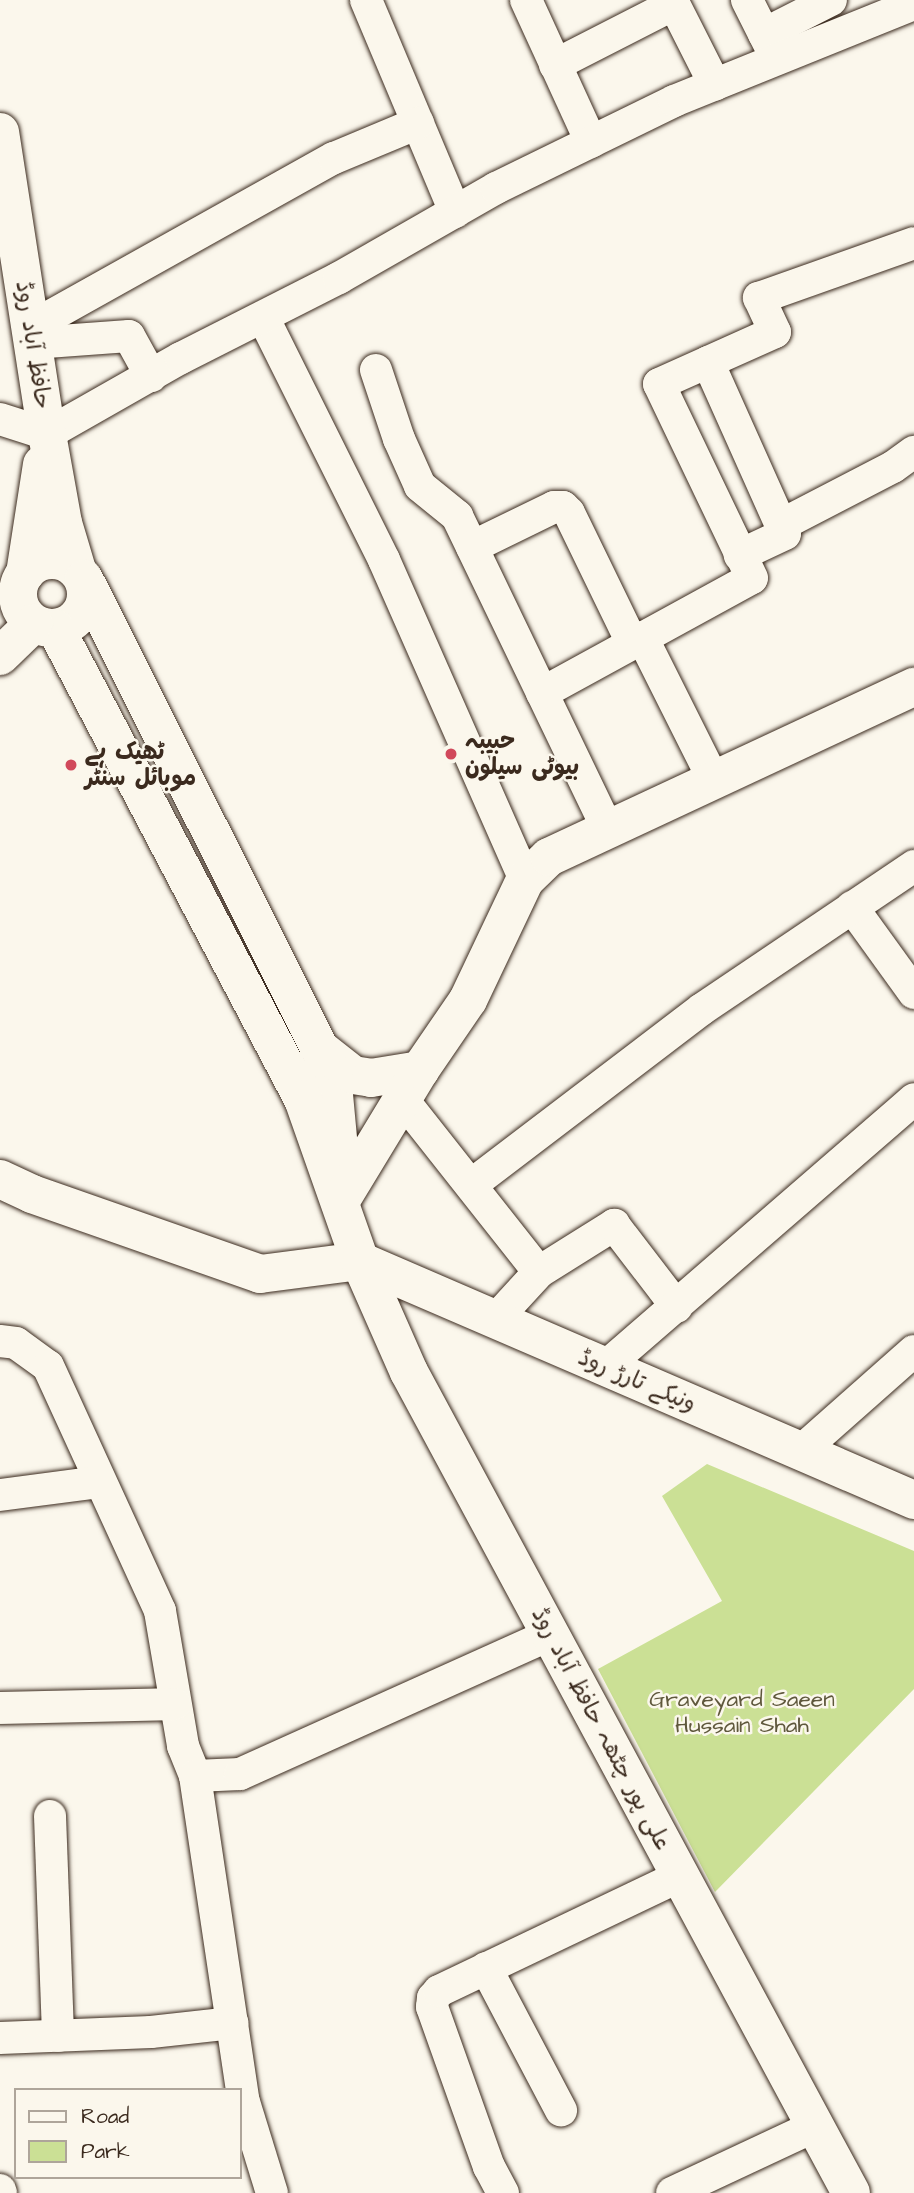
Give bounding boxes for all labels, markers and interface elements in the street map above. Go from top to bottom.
street label: حافظ آباد روڈ [9,279,57,411]
place label: حبیبہ بیوٹی سیلون [465,727,579,781]
place label: ٹھیک ہے موبائل سنٹر [85,738,196,792]
marker: حبیبہ بیوٹی سیلون [443,746,459,762]
marker: ٹھیک ہے موبائل سنٹر [63,757,79,773]
street label: ونیکے تارڑ روڈ [574,1344,700,1418]
street label: علی پور چٹھہ حافظ آباد روڈ [525,1603,677,1855]
park label: Graveyard Saeen Hussain Shah [649,1685,835,1739]
legend [14,2088,242,2179]
text: Road [81,2102,129,2131]
text: Park [81,2137,130,2166]

